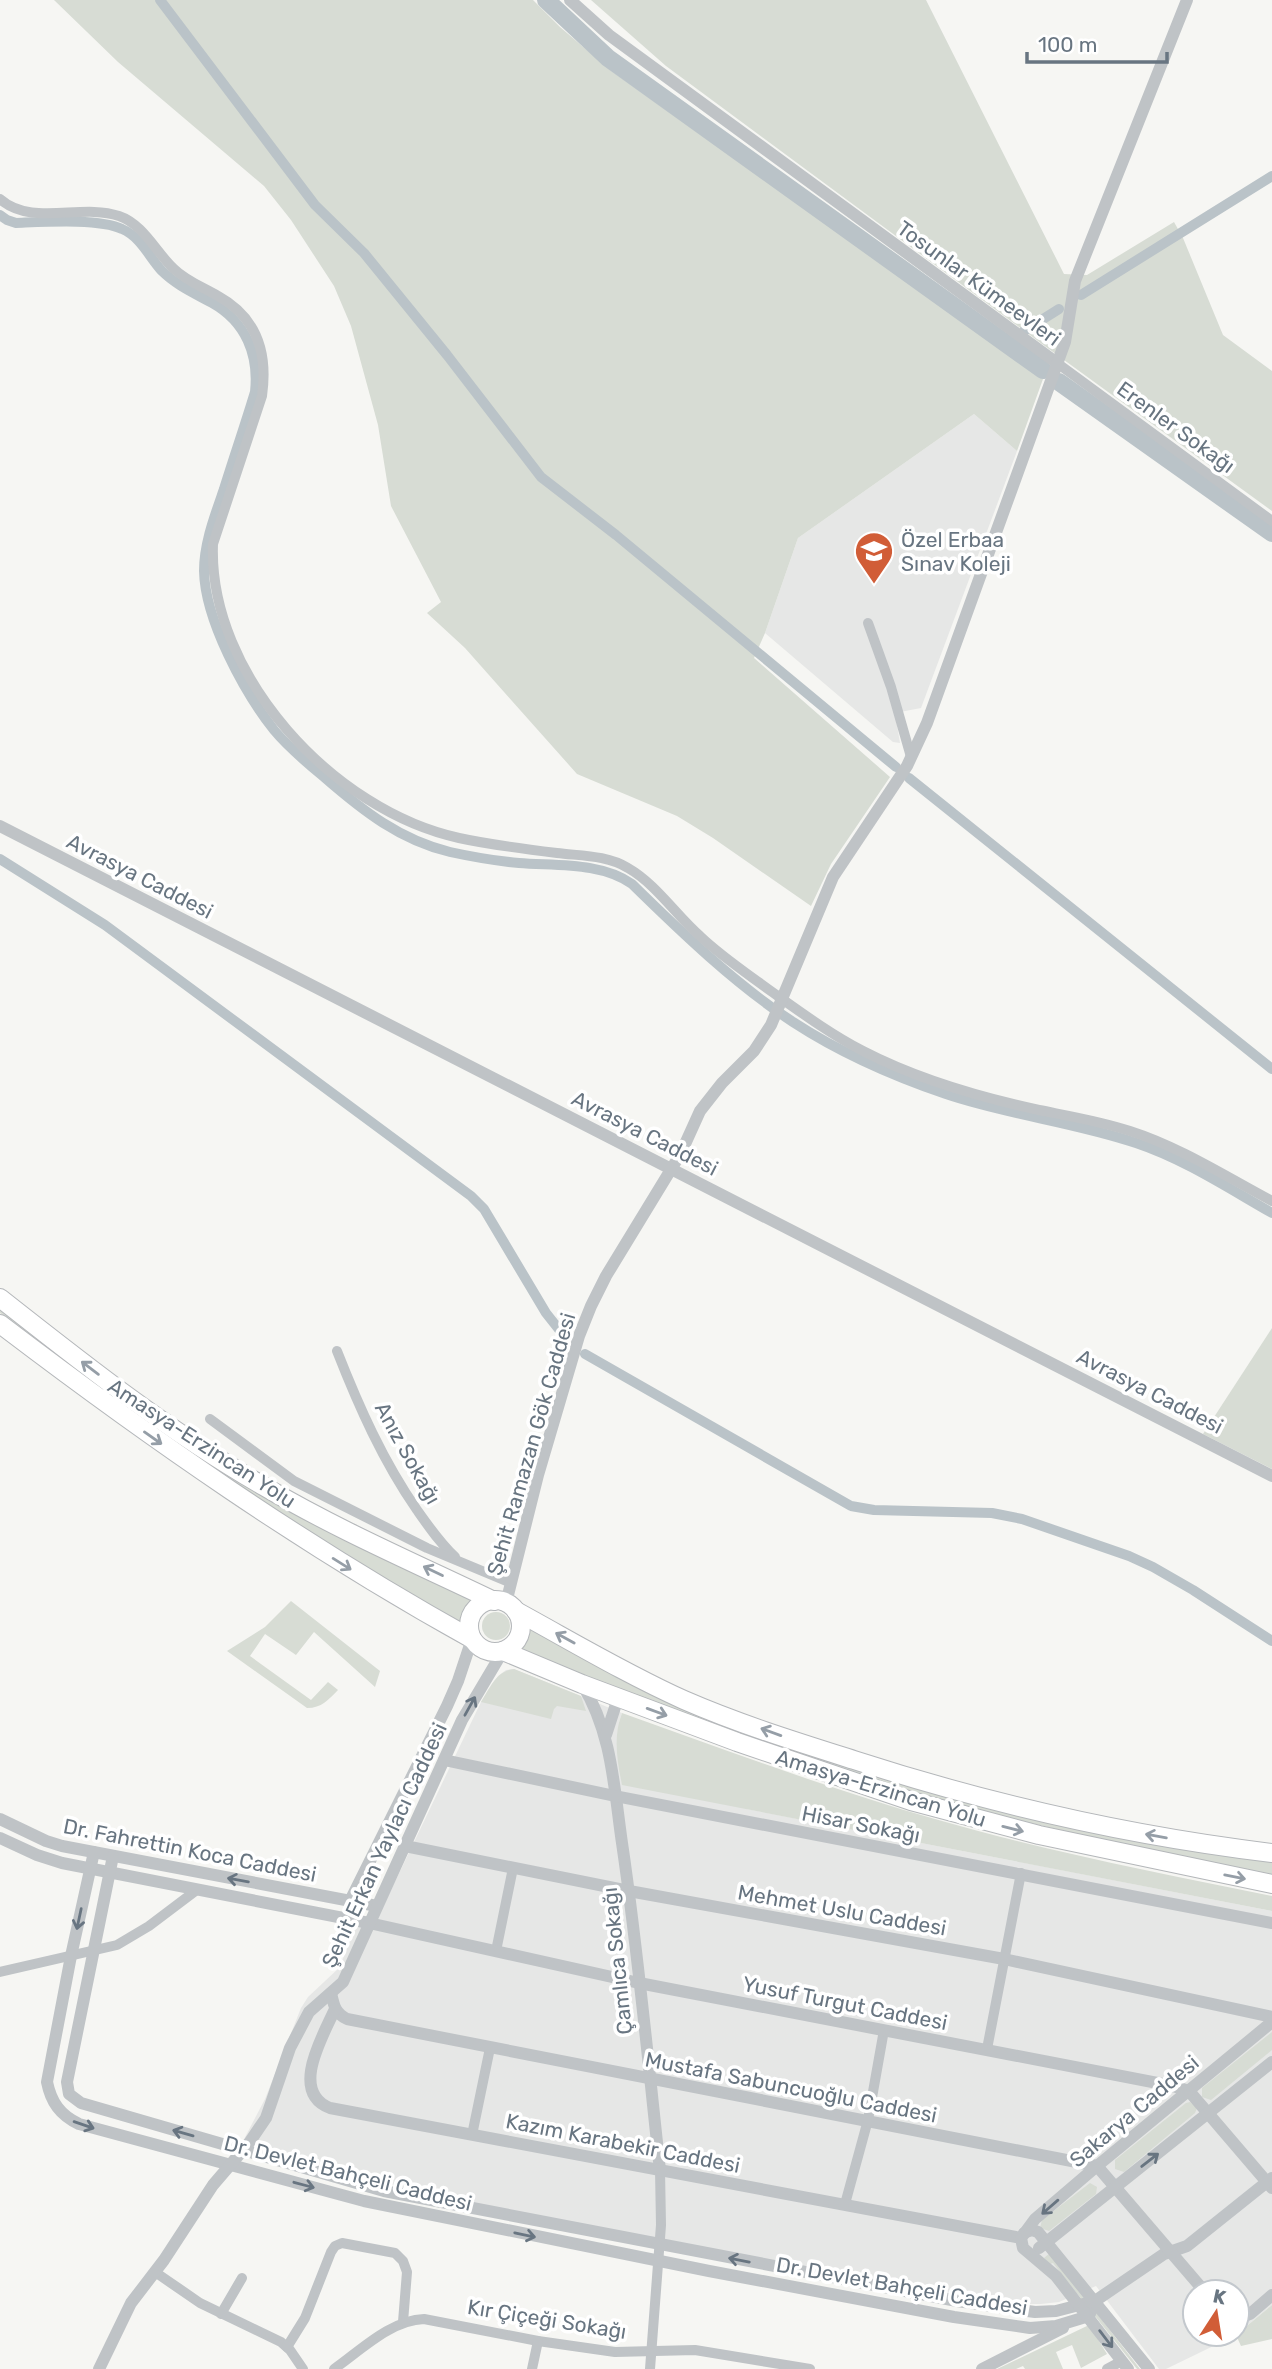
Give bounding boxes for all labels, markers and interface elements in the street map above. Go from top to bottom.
scale bar [1027,21,1167,65]
text: 100 m [1038,32,1097,57]
street label: Tosunlar Kümeevleri [892,215,1066,351]
street label: Erenler Sokağı [1112,376,1240,478]
place label: Özel Erbaa Sınav Koleji [901,527,1011,576]
school or university icon: Özel Erbaa Sınav Koleji [853,530,895,585]
street label: Avrasya Caddesi [63,828,217,924]
street label: Avrasya Caddesi [568,1085,722,1181]
street label: Şehit Ramazan Gök Caddesi [481,1310,581,1578]
street label: Avrasya Caddesi [1073,1343,1227,1439]
one-way arrow [82,1361,100,1376]
street label: Amasya-Erzincan Yolu [103,1373,301,1513]
street label: Anız Sokağı [370,1398,446,1508]
one-way arrow [143,1431,162,1445]
one-way arrow [332,1558,352,1572]
one-way arrow [423,1564,444,1577]
one-way arrow [555,1630,576,1644]
one-way arrow [463,1696,477,1716]
one-way arrow [646,1707,668,1720]
street label: Şehit Erkan Yaylacı Caddesi [316,1719,452,1971]
one-way arrow [761,1725,783,1738]
street label: Amasya-Erzincan Yolu [773,1744,989,1832]
street label: Hisar Sokağı [800,1800,922,1848]
street label: Dr. Fahrettin Koca Caddesi [61,1813,319,1887]
one-way arrow [1001,1823,1024,1836]
one-way arrow [1145,1828,1168,1842]
one-way arrow [1223,1870,1246,1884]
one-way arrow [227,1873,250,1887]
street label: Mehmet Uslu Caddesi [736,1879,948,1941]
street label: Çamlıca Sokağı [597,1886,637,2036]
one-way arrow [72,1907,86,1930]
street label: Yusuf Turgut Caddesi [741,1971,949,2035]
street label: Mustafa Sabuncuoğlu Caddesi [643,2046,939,2128]
street label: Sakarya Caddesi [1064,2050,1204,2172]
street label: Kazım Karabekir Caddesi [504,2108,742,2178]
one-way arrow [73,2120,95,2132]
one-way arrow [173,2125,195,2138]
street label: Dr. Devlet Bahçeli Caddesi [221,2130,475,2216]
one-way arrow [1140,2152,1158,2168]
one-way arrow [292,2179,314,2192]
one-way arrow [1041,2199,1059,2215]
one-way arrow [513,2228,536,2242]
street label: Dr. Devlet Bahçeli Caddesi [774,2252,1030,2320]
one-way arrow [728,2253,751,2266]
north arrow [1181,2278,1251,2348]
text: K [1211,2284,1228,2310]
street label: Kır Çiçeği Sokağı [466,2294,628,2344]
one-way arrow [1098,2330,1113,2349]

